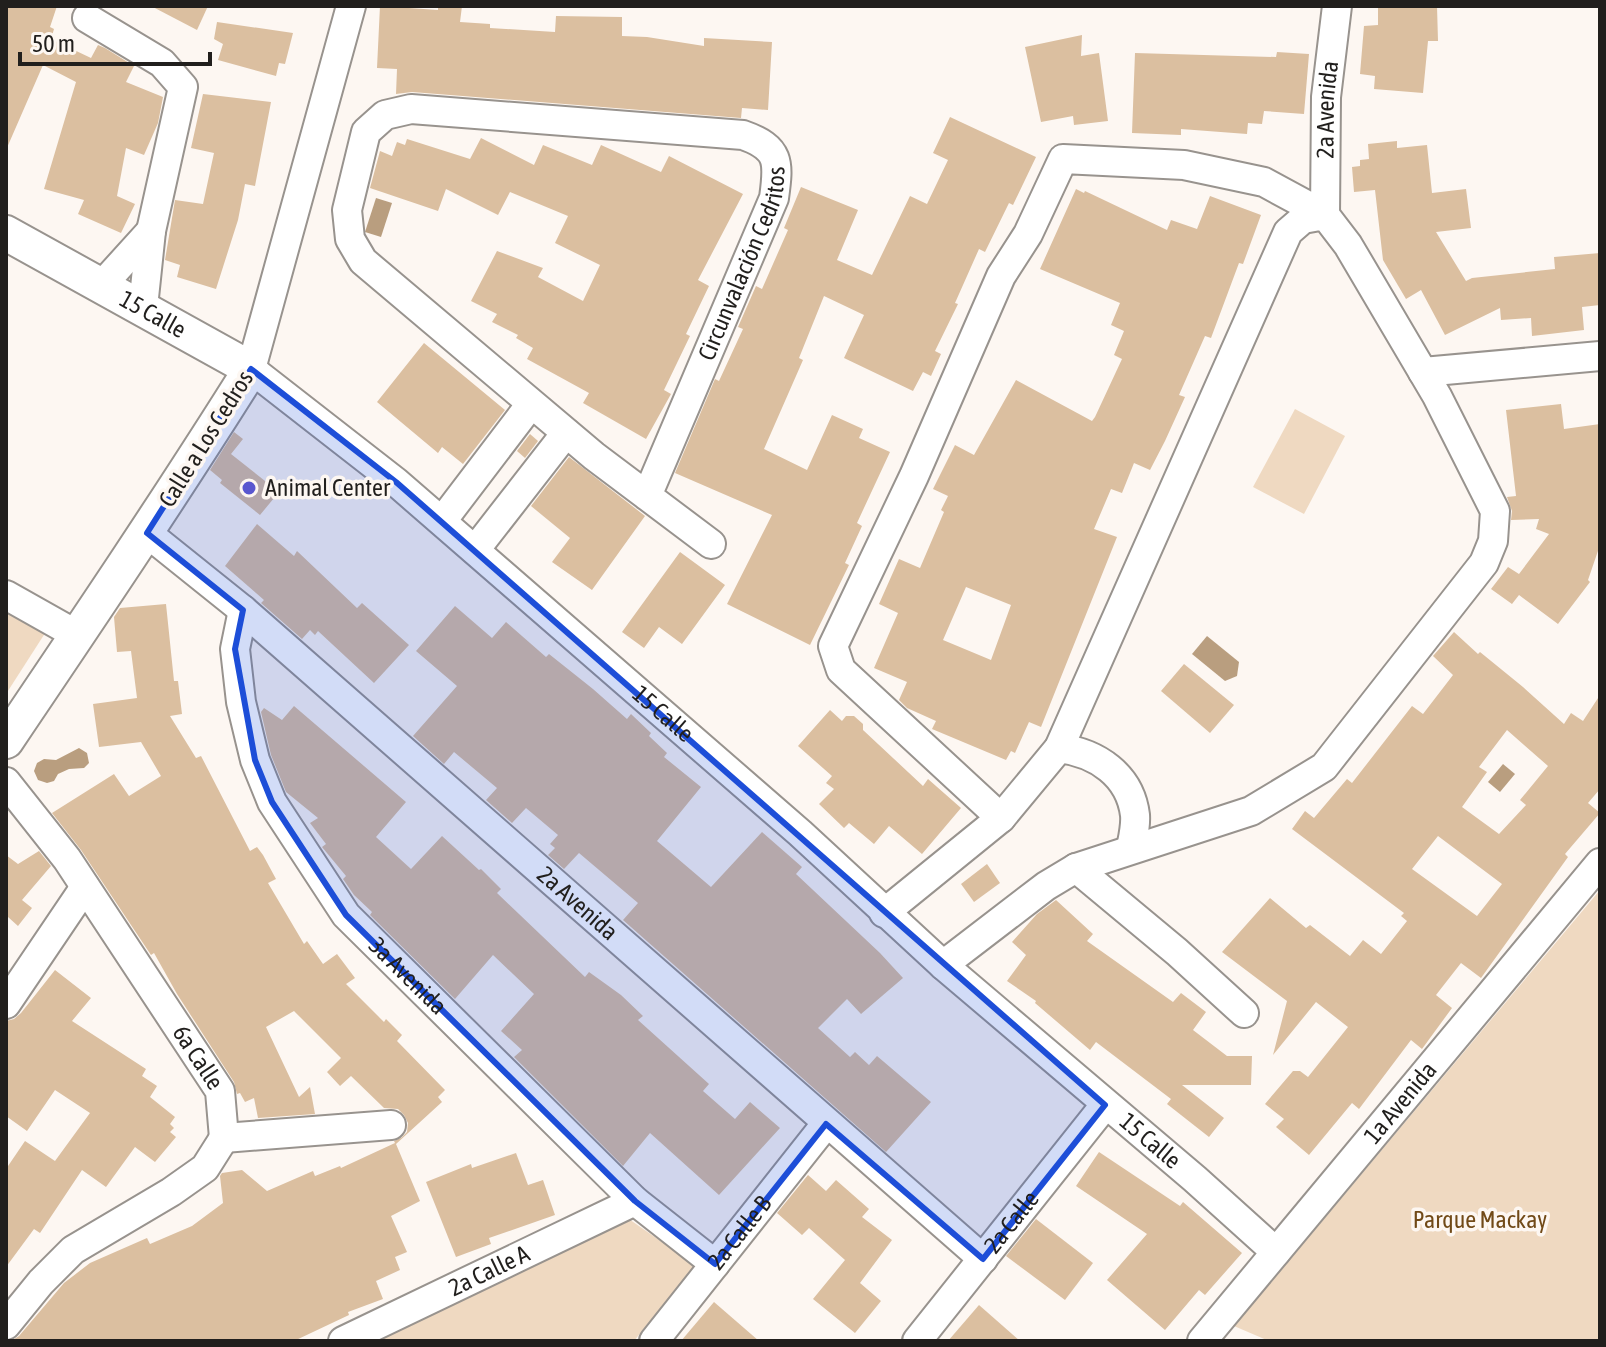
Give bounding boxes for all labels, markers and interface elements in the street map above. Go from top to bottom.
scale bar [20,16,210,66]
text: 50 m [32,30,75,57]
street label: 2a Avenida [1311,59,1343,159]
street label: Circunvalación Cedritos [692,166,790,364]
street label: 15 Calle [115,285,191,343]
street label: Calle a Los Cedros [153,366,258,512]
place label: Animal Center [265,474,391,501]
marker: Animal Center [240,479,258,497]
street label: 15 Calle [628,680,699,747]
street label: 2a Avenida [532,861,624,945]
street label: 3a Avenida [364,932,452,1020]
street label: 6a Calle [167,1020,229,1094]
street label: 1a Avenida [1358,1056,1442,1149]
street label: 15 Calle [1115,1107,1186,1174]
street label: 2a Calle [979,1186,1044,1258]
street label: 2a Calle B [702,1190,777,1275]
park label: Parque Mackay [1413,1206,1547,1233]
street label: 2a Calle A [444,1240,534,1301]

